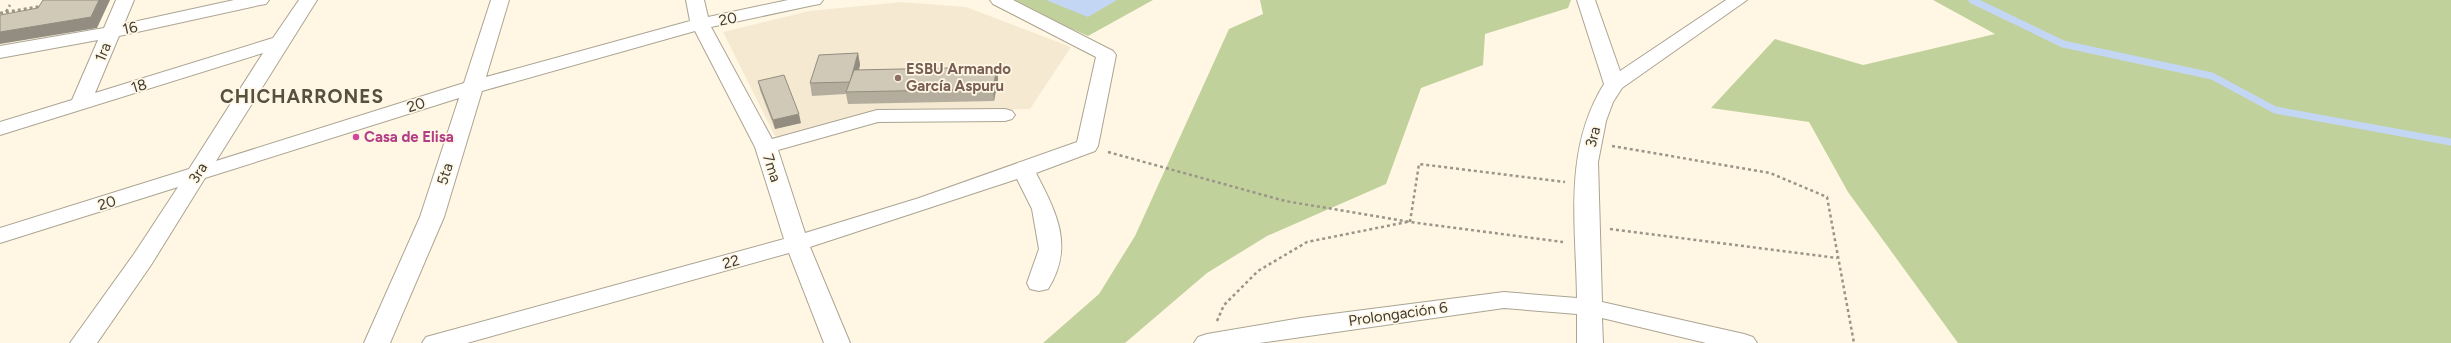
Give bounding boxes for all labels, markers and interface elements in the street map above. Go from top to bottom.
street label: 20 [717,8,739,30]
street label: 16 [121,18,140,38]
street label: 1ra [91,40,115,64]
place label: ESBU Armando García Aspuru [906,60,1011,95]
marker: ESBU Armando García Aspuru [893,73,903,83]
street label: 18 [129,75,149,97]
district label: CHICHARRONES [220,85,384,108]
street label: 20 [405,94,427,116]
street label: 3ra [1582,125,1604,149]
place label: Casa de Elisa [364,128,454,146]
marker: Casa de Elisa [351,132,361,142]
street label: 7ma [759,152,785,184]
street label: 3ra [185,159,211,187]
street label: 5ta [433,161,457,187]
street label: 20 [96,192,118,214]
street label: 22 [721,251,741,273]
street label: Prolongación 6 [1347,298,1449,330]

